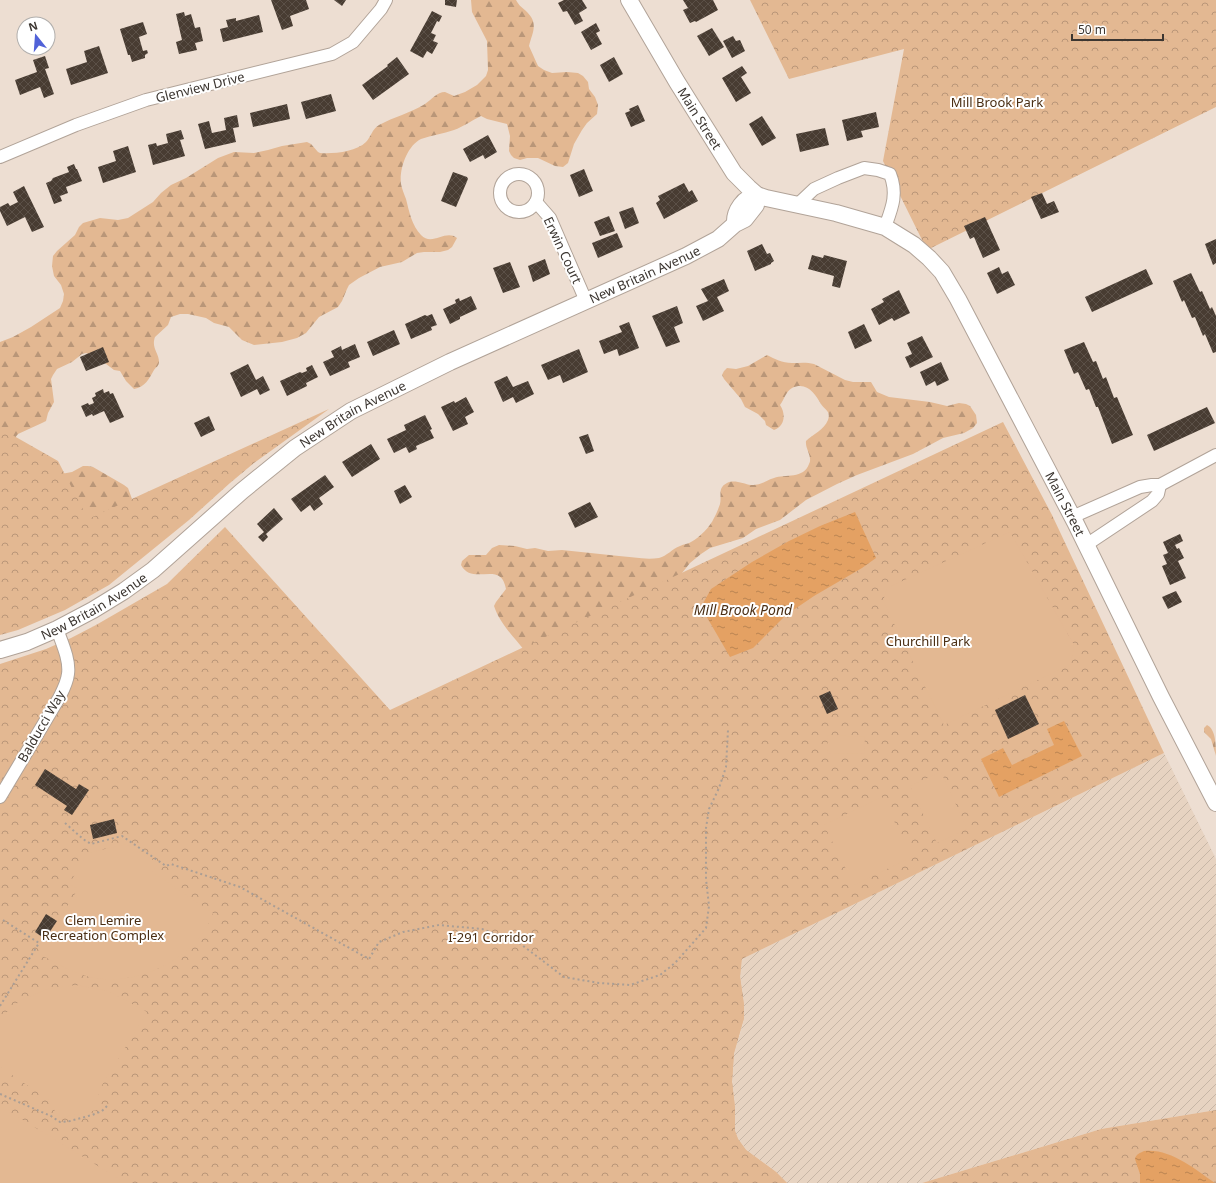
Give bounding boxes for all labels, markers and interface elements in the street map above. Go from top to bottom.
north arrow [16,16,56,56]
scale bar [1072,16,1163,42]
text: N [26,17,39,34]
text: 50 m [1078,21,1106,38]
street label: Glenview Drive [154,67,246,107]
street label: Main Street [674,84,726,153]
park label: Mill Brook Park [951,93,1043,111]
street label: Erwin Court [540,214,586,287]
street label: New Britain Avenue [586,241,703,307]
street label: New Britain Avenue [296,376,409,452]
street label: Main Street [1041,469,1090,539]
street label: New Britain Avenue [38,568,151,644]
water label: Mill Brook Pond [694,600,793,619]
park label: Churchill Park [886,632,970,650]
street label: Balducci Way [13,686,69,765]
park label: Clem Lemire Recreation Complex [42,911,164,944]
park label: I-291 Corridor [448,928,534,946]

